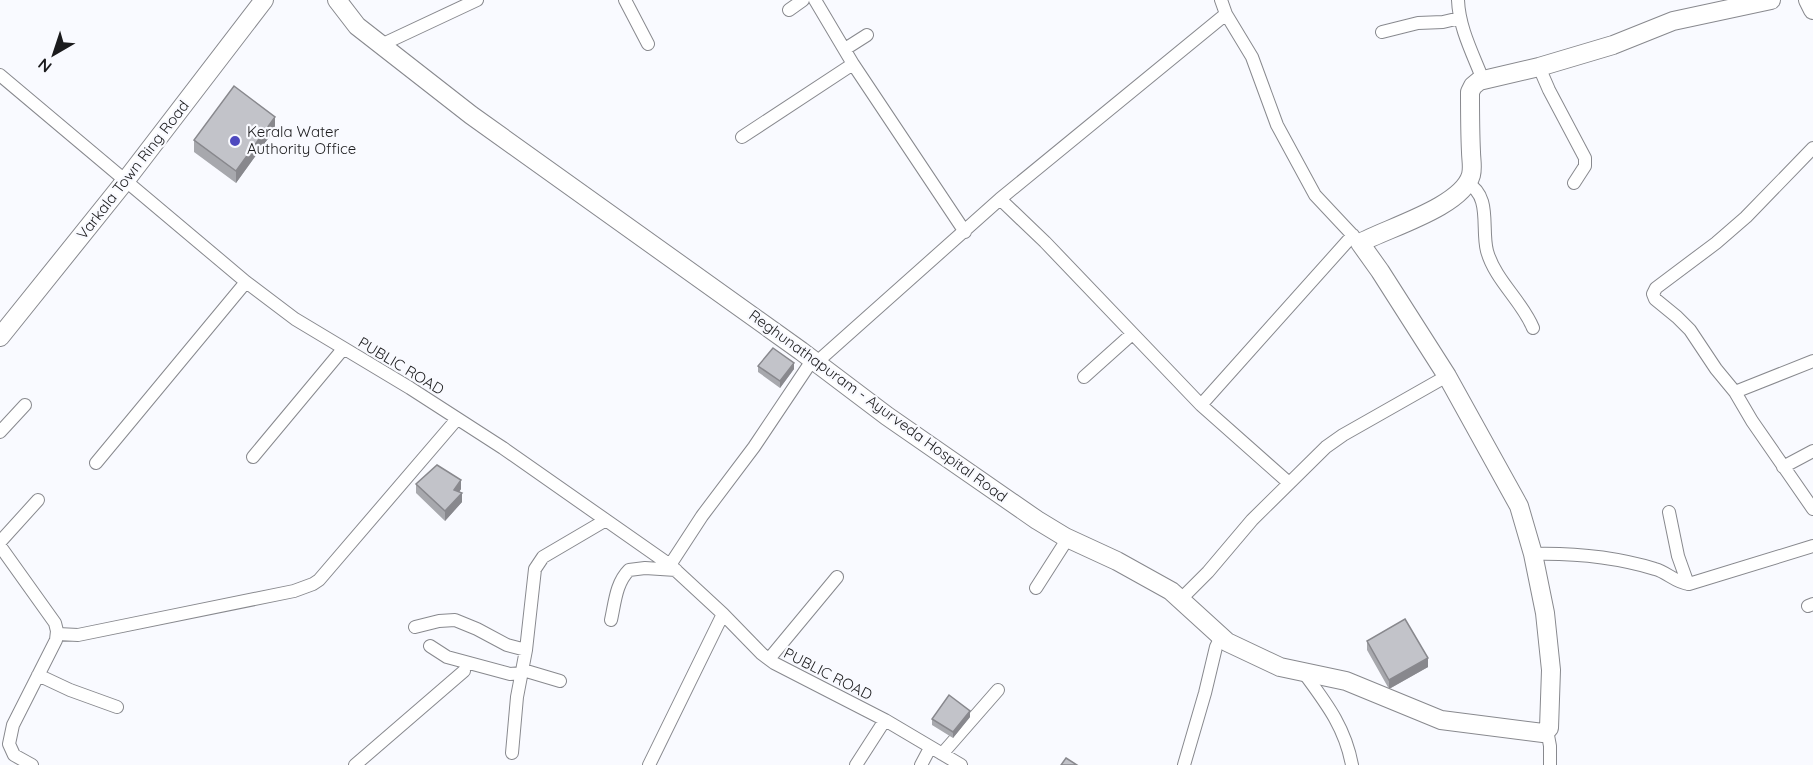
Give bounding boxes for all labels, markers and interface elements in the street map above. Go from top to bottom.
north arrow [24,24,84,84]
text: N [34,54,55,77]
street label: Varkala Town Ring Road [72,96,193,243]
place label: Kerala Water Authority Office [247,122,356,158]
marker: Kerala Water Authority Office [228,134,242,148]
street label: Reghunathapuram - Ayurveda Hospital Road [745,305,1011,506]
street label: PUBLIC ROAD [355,332,448,399]
street label: PUBLIC ROAD [781,643,876,704]

